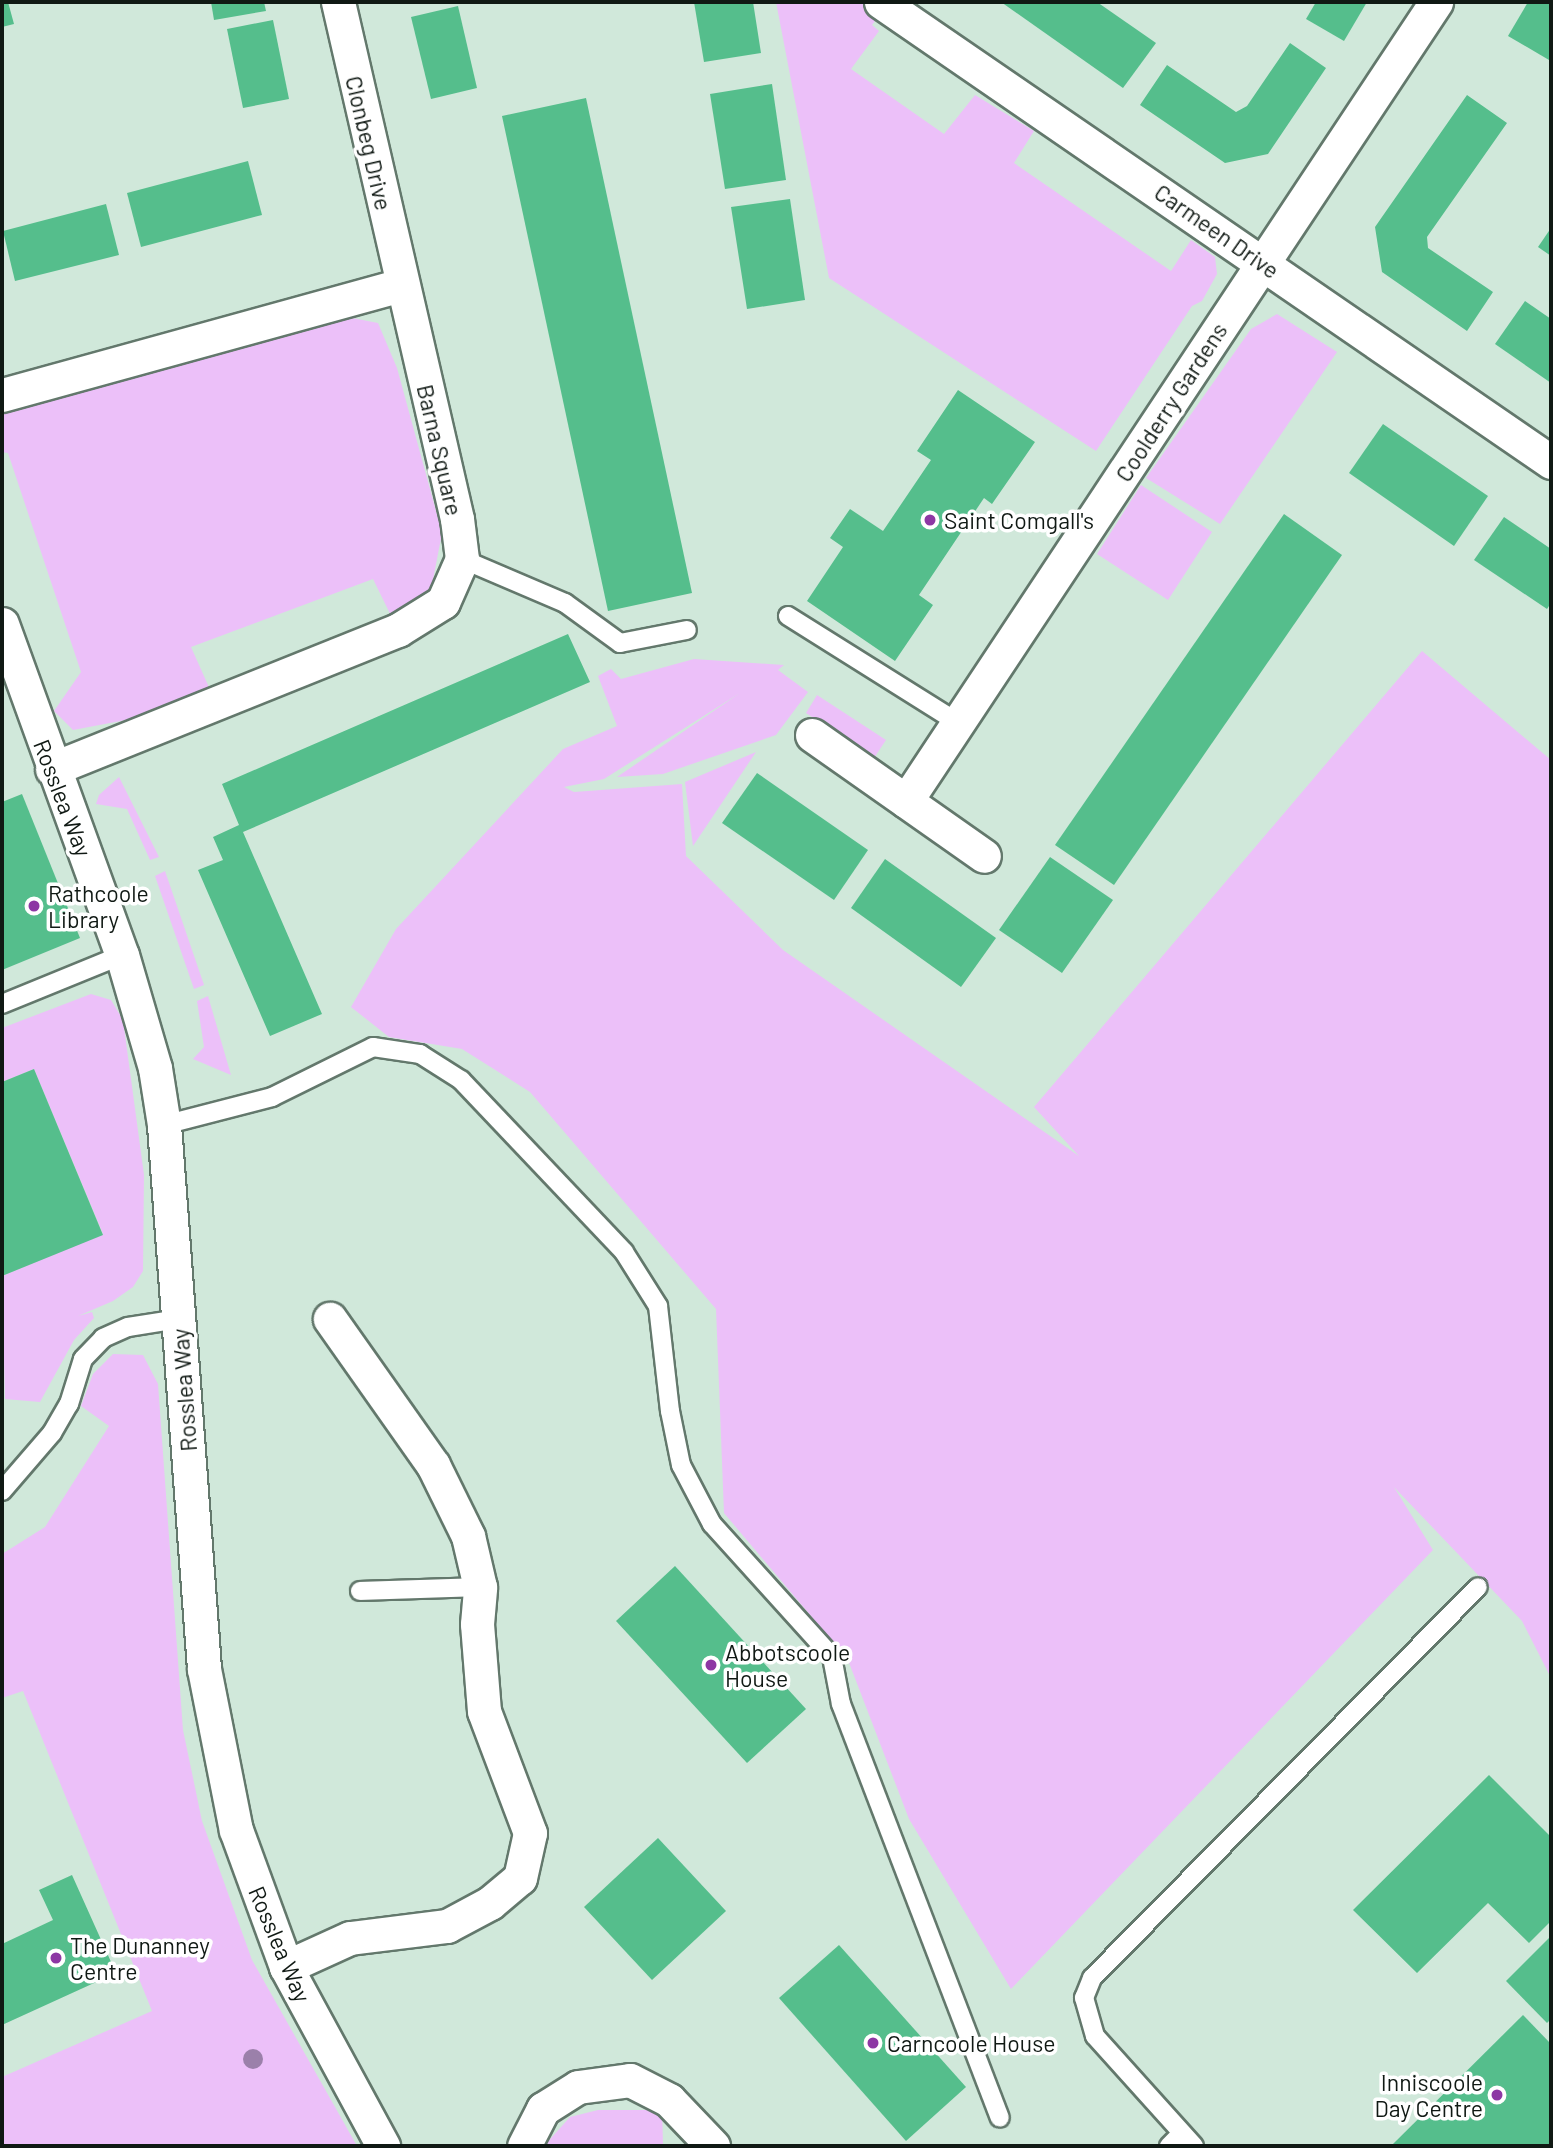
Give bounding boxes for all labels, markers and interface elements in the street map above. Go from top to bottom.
street label: Clonbeg Drive [340,73,398,213]
street label: Carmeen Drive [1149,178,1285,284]
street label: Coolderry Gardens [1109,317,1233,487]
street label: Barna Square [411,382,469,518]
place label: Saint Comgall's [944,506,1094,534]
marker: Saint Comgall's [922,512,938,528]
street label: Rosslea Way [28,735,98,861]
place label: Rathcoole Library [48,879,149,933]
marker: Rathcoole Library [26,898,42,914]
street label: Rosslea Way [166,1327,202,1453]
place label: Abbotscoole House [725,1638,850,1692]
marker: Abbotscoole House [703,1657,719,1673]
street label: Rosslea Way [243,1882,317,2006]
place label: The Dunanney Centre [70,1931,210,1985]
marker: The Dunanney Centre [48,1950,64,1966]
place label: Carncoole House [887,2029,1055,2057]
marker: Carncoole House [865,2035,881,2051]
place label: Inniscoole Day Centre [1375,2068,1483,2122]
marker: Inniscoole Day Centre [1489,2087,1505,2103]

